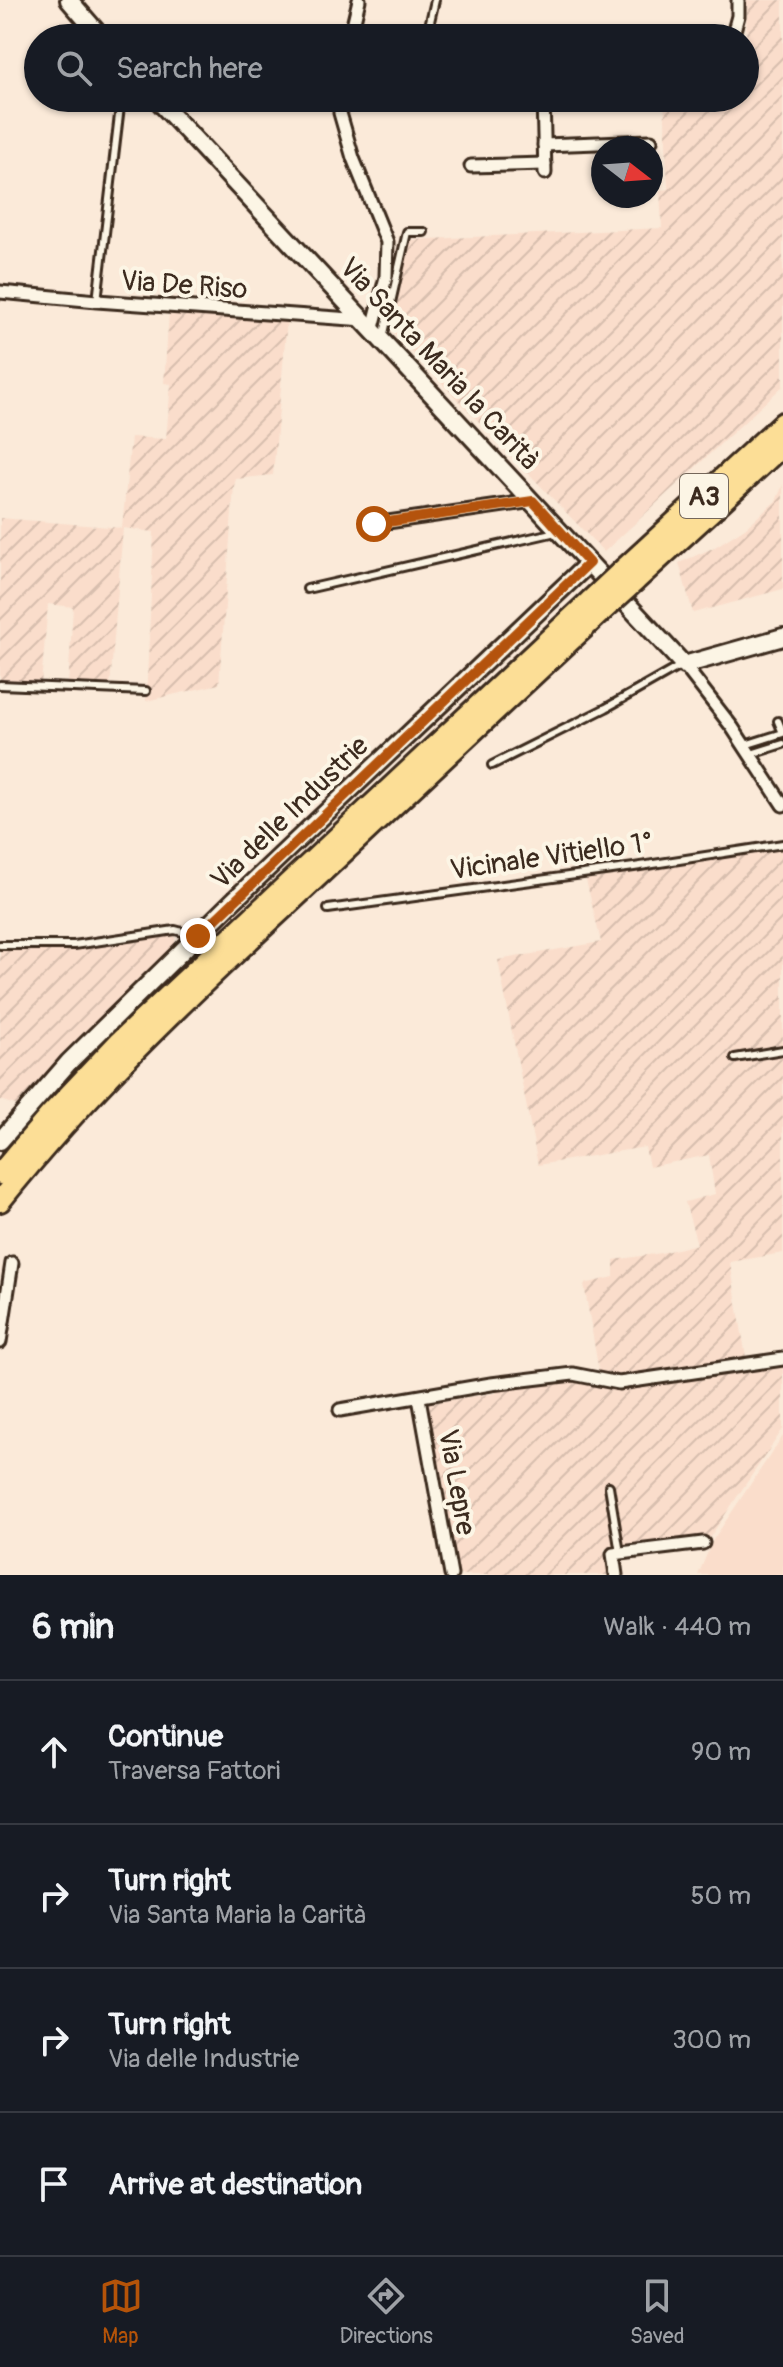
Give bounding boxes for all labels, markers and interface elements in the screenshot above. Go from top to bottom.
search box [24,24,759,112]
icon: search [52,46,96,90]
text: Search here [116,50,263,87]
north arrow [591,136,663,208]
street label: Via Santa Maria la Carità [331,251,546,478]
street label: Via De Riso [119,264,248,307]
road number: A3 [680,474,728,518]
route start [356,506,392,542]
street label: Via delle Industrie [204,729,376,897]
street label: Vicinale Vitiello 1° [448,825,656,888]
route end [180,918,216,954]
street label: Via Lepre [430,1427,483,1538]
text: 6 min [32,1606,114,1649]
text: Walk · 440 m [603,1611,751,1643]
text: Continue [108,1718,223,1755]
icon: ahead [32,1730,76,1774]
text: 90 m [691,1736,751,1768]
text: Traversa Fattori [108,1755,280,1787]
text: Turn right [108,1862,231,1899]
icon: right [32,1874,76,1918]
text: 50 m [690,1880,751,1912]
text: Via Santa Maria la Carità [108,1899,366,1931]
text: Turn right [108,2006,231,2043]
icon: right [32,2018,76,2062]
text: 300 m [672,2024,751,2056]
text: Via delle Industrie [108,2043,299,2075]
icon: arrive [32,2162,76,2206]
text: Arrive at destination [108,2166,362,2203]
tab: Map [99,2274,143,2350]
tab: Directions [340,2274,433,2350]
tab: Saved [630,2274,684,2350]

